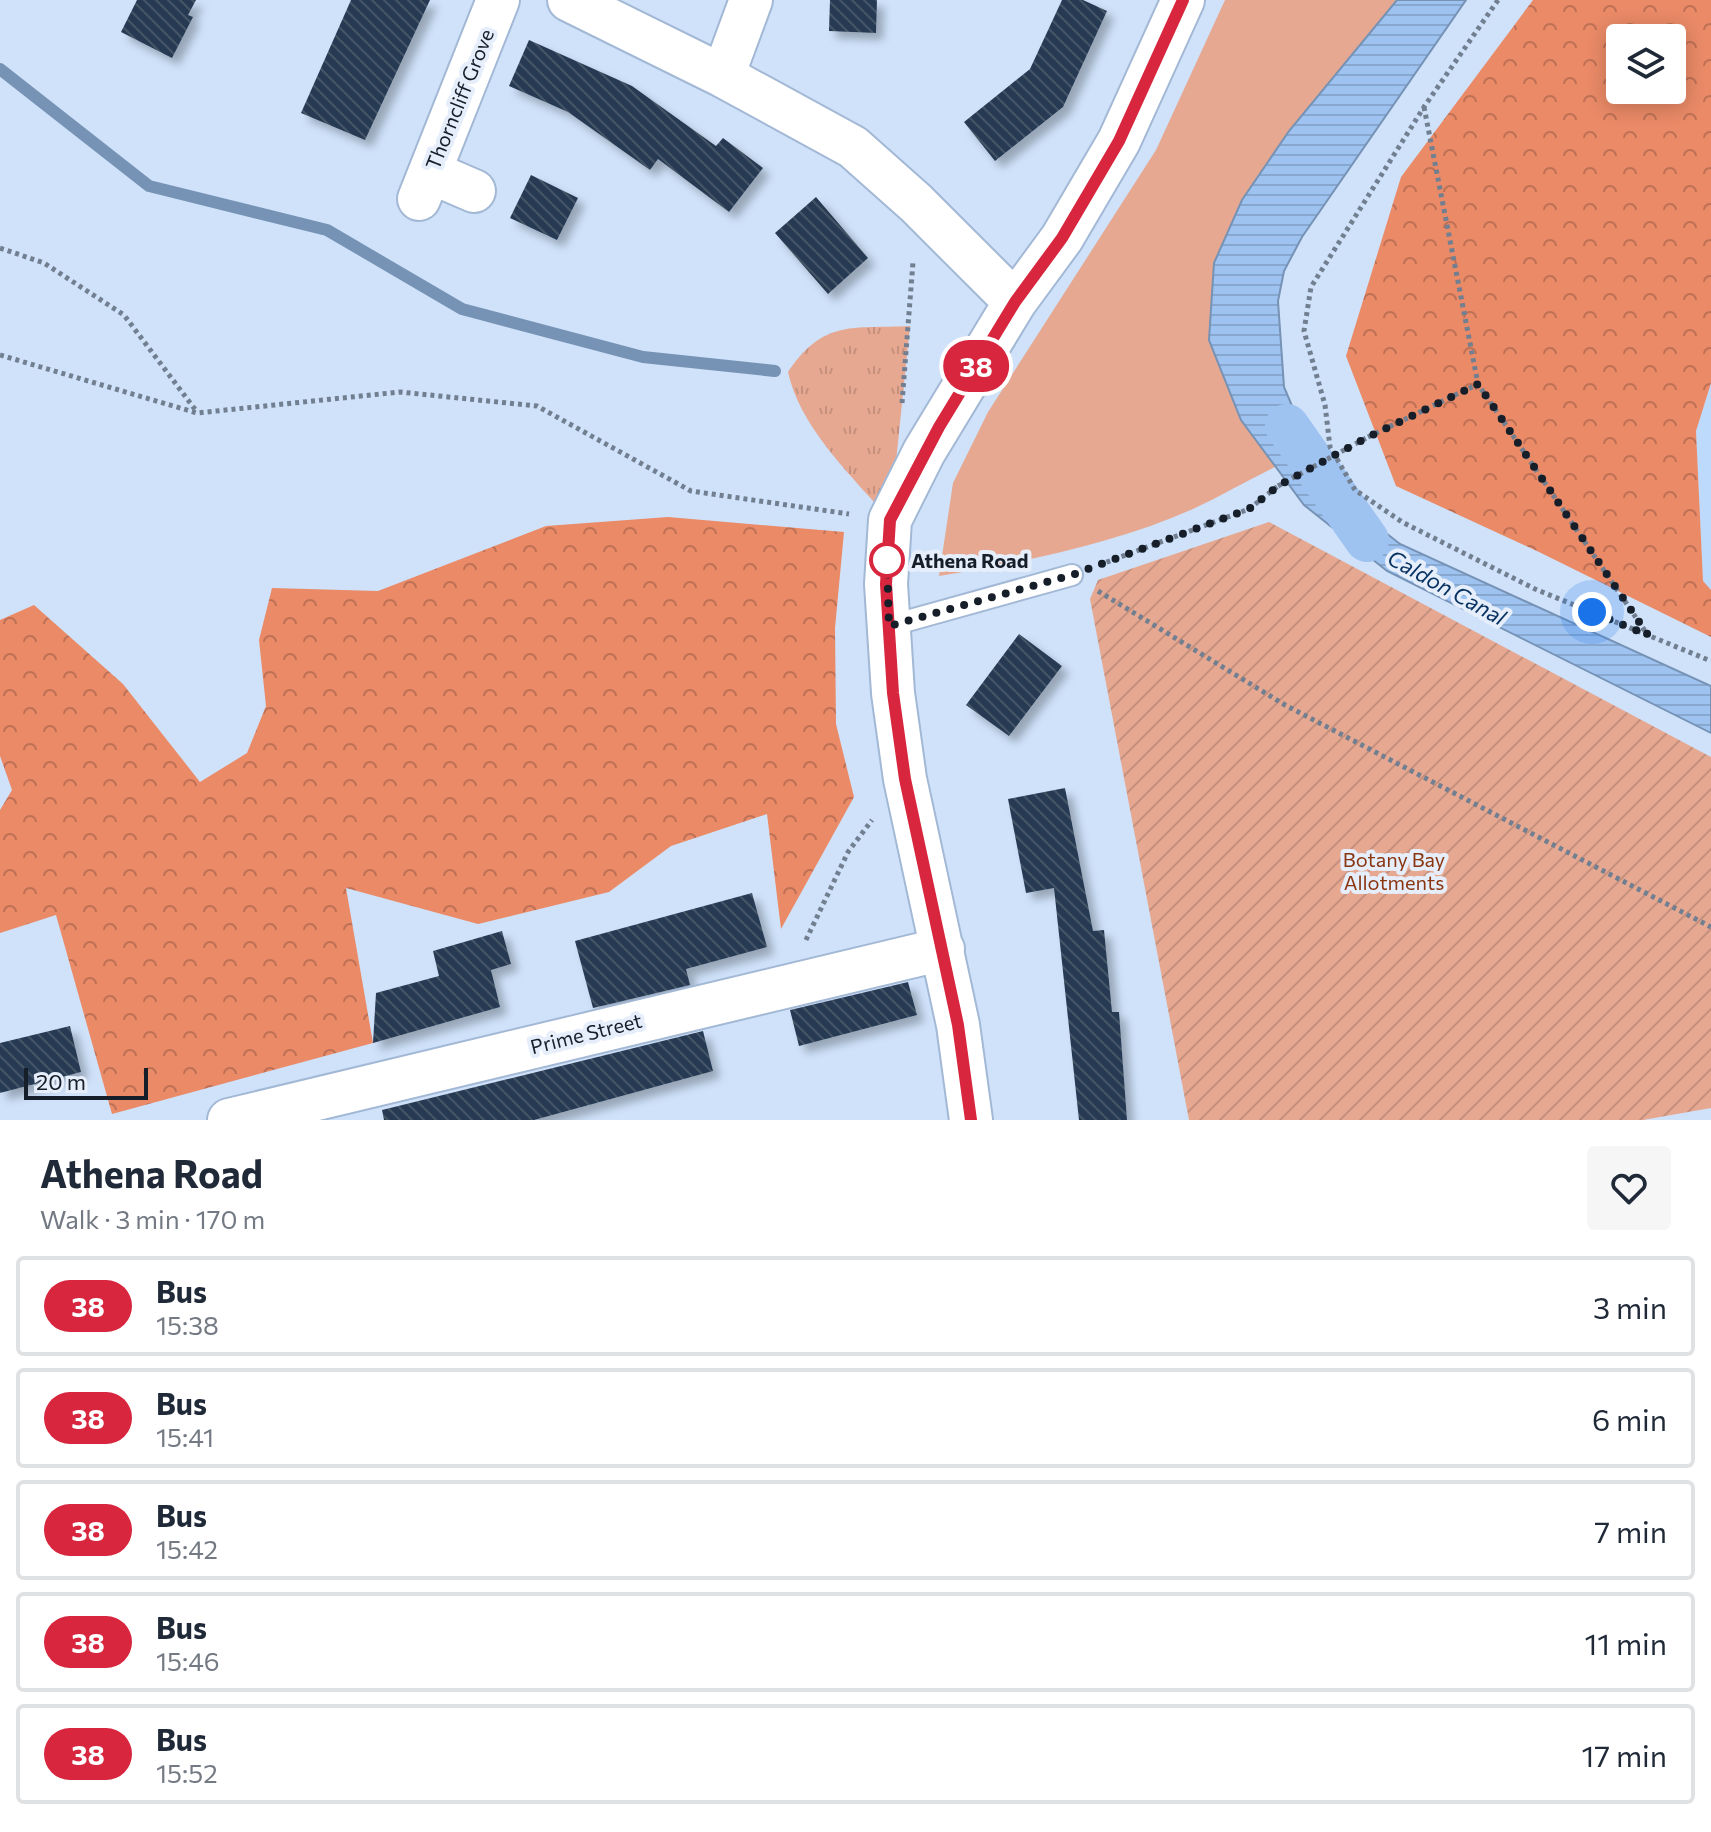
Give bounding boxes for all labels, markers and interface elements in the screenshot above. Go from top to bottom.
map controls [1606,24,1686,104]
button: layers [1606,24,1686,104]
street label: Thorncliff Grove [420,25,498,173]
line badge: 38 [940,340,1012,392]
text: 38 [959,349,993,383]
marker: Athena Road [870,543,904,577]
water label: Caldon Canal [1383,543,1511,631]
place label: Athena Road [911,548,1028,572]
your location [1572,592,1612,632]
park label: Botany Bay Allotments [1343,847,1445,894]
street label: Prime Street [528,1008,644,1058]
scale bar [24,1064,148,1100]
text: 20 m [36,1068,86,1095]
button: heart [1587,1146,1671,1230]
text: Athena Road [40,1149,263,1196]
text: Walk · 3 min · 170 m [40,1203,265,1234]
text: Bus [156,1272,207,1309]
text: 3 min [1593,1288,1667,1325]
text: 38 [71,1289,105,1323]
text: 15:38 [156,1309,219,1340]
text: Bus [156,1384,207,1421]
text: 6 min [1592,1400,1667,1437]
text: 38 [71,1401,105,1435]
text: 15:41 [156,1421,214,1452]
text: Bus [156,1496,207,1533]
text: 7 min [1594,1512,1667,1549]
text: 38 [71,1513,105,1547]
text: 15:42 [156,1533,218,1564]
text: Bus [156,1608,207,1645]
text: 11 min [1585,1624,1667,1661]
text: 38 [71,1625,105,1659]
text: 15:46 [156,1645,220,1676]
text: Bus [156,1720,207,1757]
text: 17 min [1582,1736,1667,1773]
text: 38 [71,1737,105,1771]
text: 15:52 [156,1757,218,1788]

